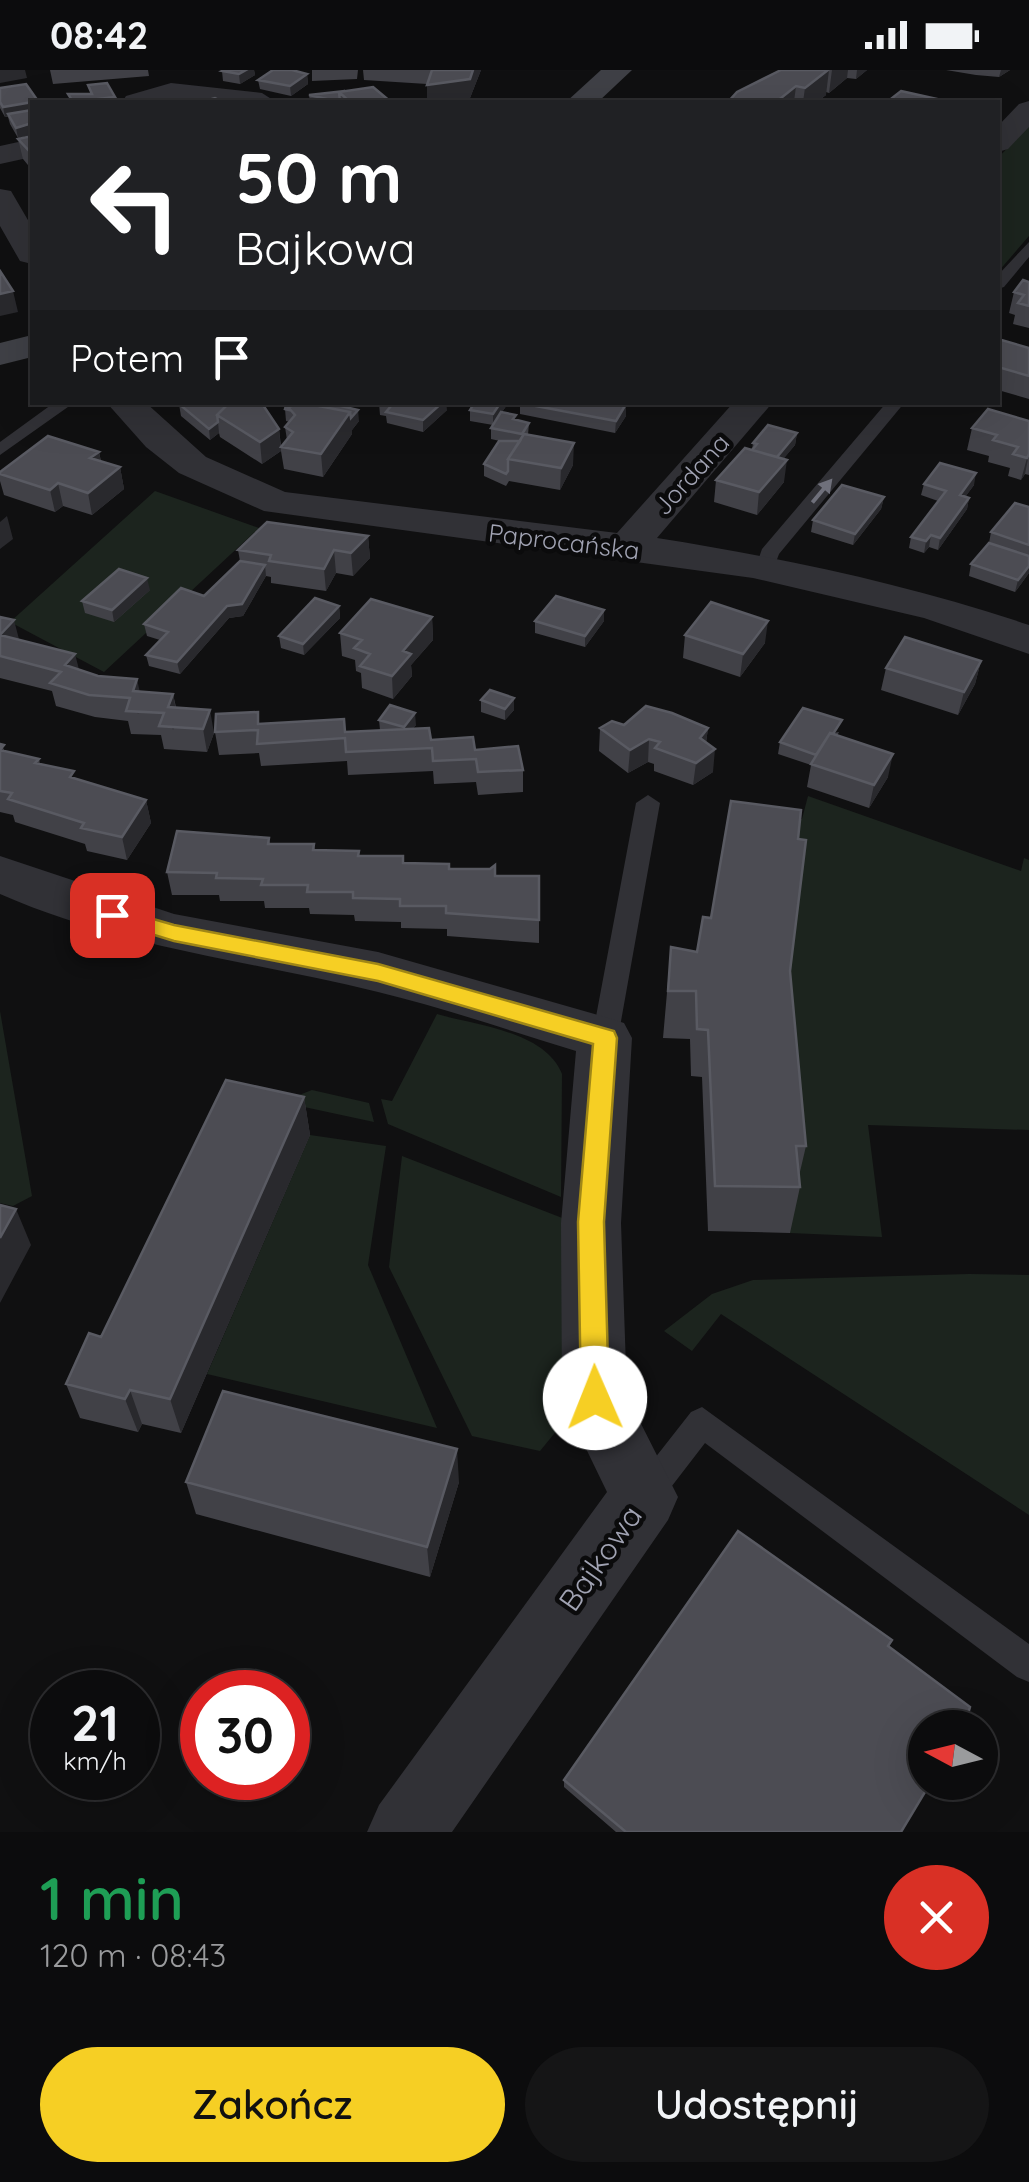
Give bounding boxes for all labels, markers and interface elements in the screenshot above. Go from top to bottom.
text: 08:42 [50,11,149,59]
text: 50 m [235,133,402,221]
icon: left [70,140,200,270]
text: Bajkowa [235,220,415,276]
icon: arrive [204,330,259,385]
text: Potem [70,334,184,382]
street label: Jordana [647,427,735,521]
one-way arrow [810,479,832,504]
street label: Paprocańska [487,516,641,566]
pin [70,873,155,958]
icon: arrive [85,888,140,943]
position arrow [543,1346,647,1450]
street label: Bajkowa [550,1498,650,1618]
speed limit sign: 30 [180,1670,310,1800]
text: 21 [71,1691,119,1754]
north arrow [908,1710,998,1800]
map controls [908,1710,998,1800]
text: km/h [63,1745,127,1776]
text: 1 min [40,1860,184,1935]
button: close [884,1865,989,1970]
text: 120 m · 08:43 [40,1935,226,1975]
button: Zakończ [40,2047,505,2162]
button: Udostępnij [525,2047,989,2162]

